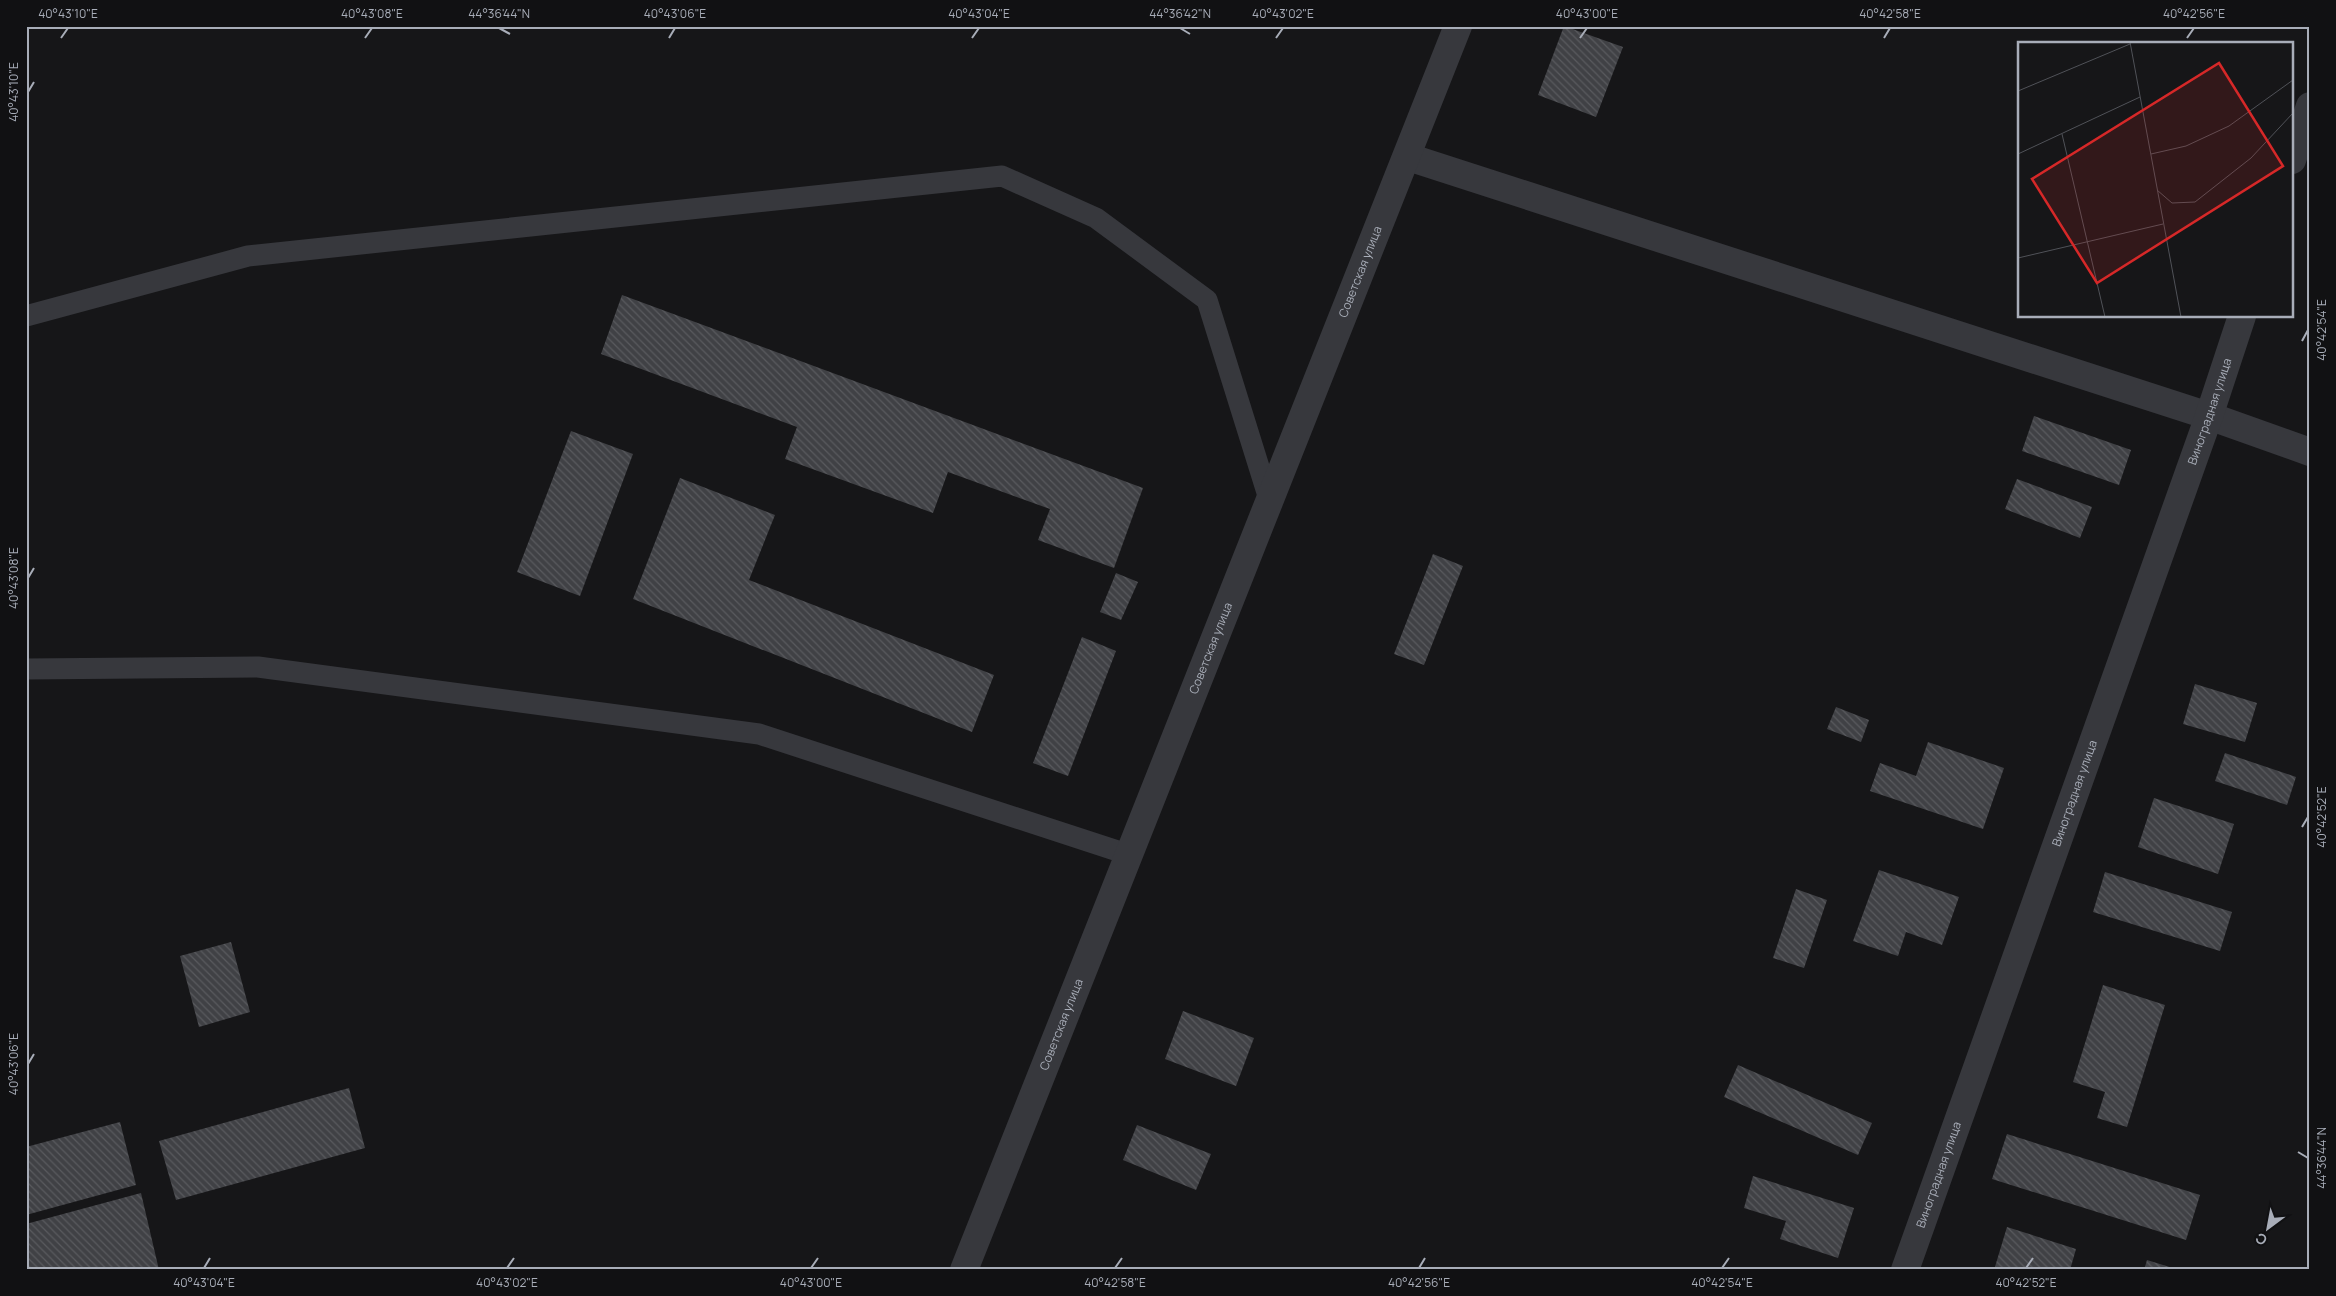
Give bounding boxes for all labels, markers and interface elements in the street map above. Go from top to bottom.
text: 40°43'10"E [38,5,98,22]
text: 40°43'08"E [341,5,403,22]
text: 44°36'44"N [468,5,530,22]
text: 40°43'06"E [644,5,706,22]
text: 40°43'04"E [948,5,1010,22]
text: 44°36'42"N [1149,5,1211,22]
text: 40°43'02"E [1252,5,1314,22]
text: 40°43'00"E [1556,5,1618,22]
text: 40°42'58"E [1859,5,1921,22]
text: 40°42'56"E [2163,5,2225,22]
inset map [2018,42,2294,318]
text: 40°43'10"E [5,62,22,122]
street label: Советская улица [1334,223,1386,320]
text: 40°42'54"E [2313,299,2330,361]
street label: Виноградная улица [2183,356,2236,467]
text: 40°43'08"E [5,547,22,609]
street label: Советская улица [1185,600,1236,696]
street label: Виноградная улица [2047,738,2101,849]
text: 40°42'52"E [2313,786,2330,848]
street label: Советская улица [1035,976,1087,1073]
text: 40°43'06"E [5,1033,22,1095]
street label: Виноградная улица [1912,1119,1965,1230]
text: 44°36'44"N [2313,1127,2330,1189]
north arrow [2244,1204,2294,1254]
text: С [2251,1229,2270,1250]
text: 40°43'04"E [173,1274,235,1291]
text: 40°43'02"E [476,1274,538,1291]
text: 40°43'00"E [780,1274,842,1291]
text: 40°42'58"E [1084,1274,1146,1291]
text: 40°42'56"E [1388,1274,1450,1291]
text: 40°42'54"E [1691,1274,1753,1291]
text: 40°42'52"E [1995,1274,2057,1291]

